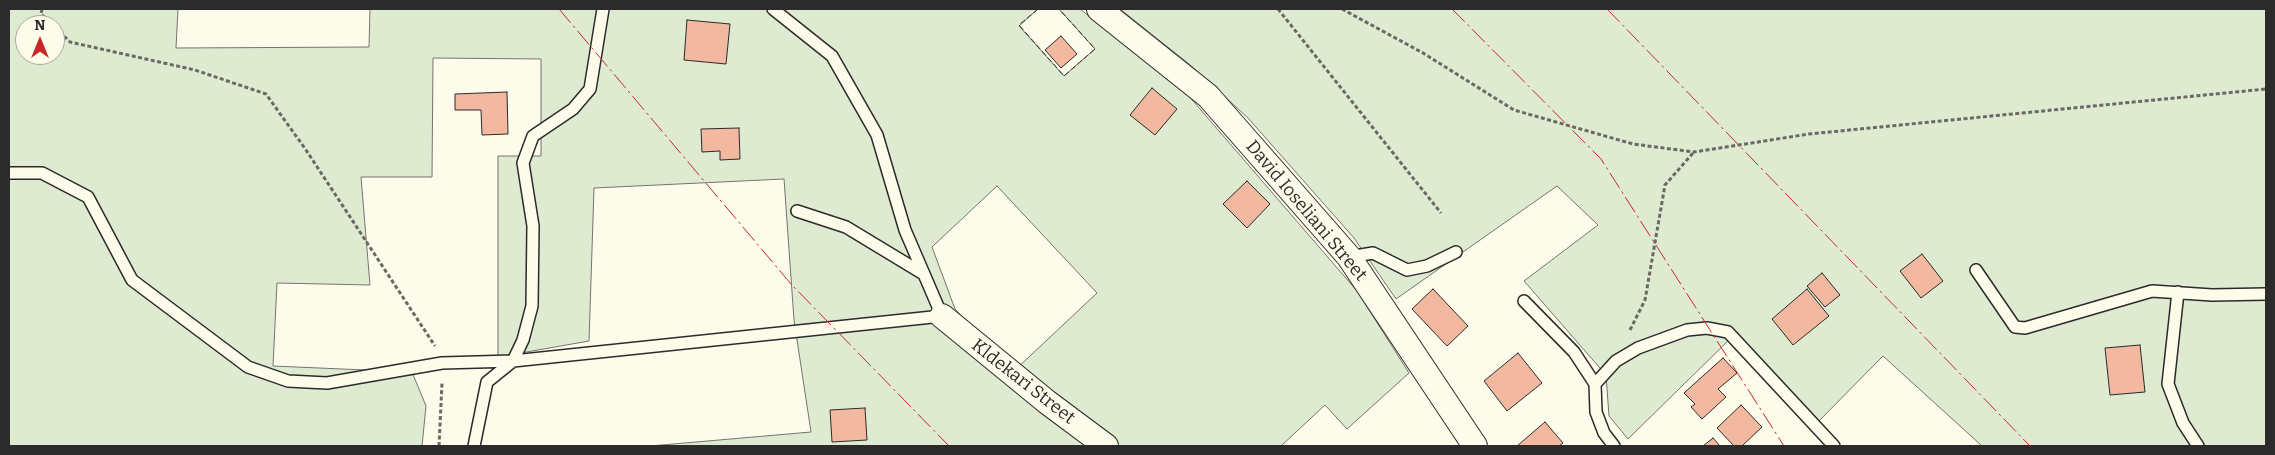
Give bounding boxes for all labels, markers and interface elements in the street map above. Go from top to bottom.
north arrow [15,15,65,65]
text: N [35,17,45,34]
street label: David Ioseliani Street [1241,136,1371,286]
street label: Kldekari Street [967,335,1079,429]

